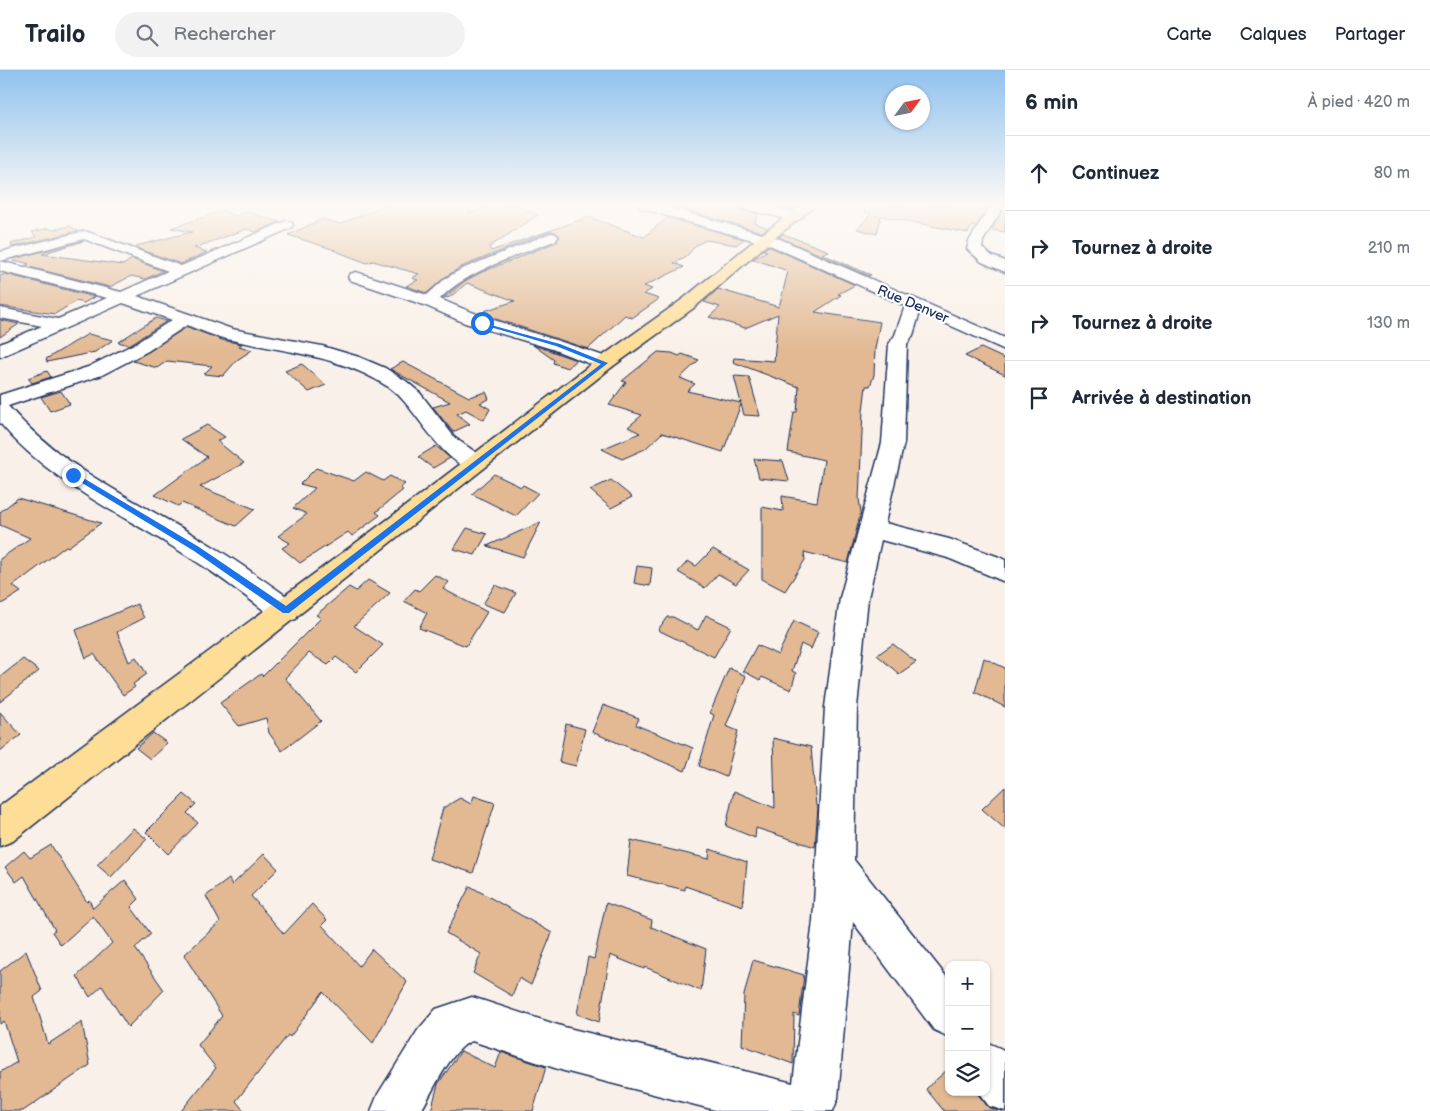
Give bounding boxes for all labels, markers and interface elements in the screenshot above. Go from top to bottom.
search box [115,12,465,57]
text: Trailo [25,20,85,49]
icon: search [133,21,161,49]
text: Rechercher [173,23,275,46]
text: Carte [1166,24,1212,45]
text: Calques [1240,24,1307,45]
text: Partager [1335,24,1405,45]
north arrow [885,85,930,130]
text: 6 min [1025,90,1078,115]
text: À pied · 420 m [1308,93,1410,112]
icon: ahead [1025,159,1053,187]
text: Continuez [1072,162,1159,185]
text: 80 m [1374,164,1410,183]
icon: right [1025,234,1053,262]
text: Tournez à droite [1072,237,1213,260]
text: 210 m [1368,239,1410,258]
street label: Rue Denver [875,281,952,327]
icon: right [1025,309,1053,337]
route start [471,312,494,335]
text: Tournez à droite [1072,312,1213,335]
text: 130 m [1367,314,1410,333]
icon: arrive [1025,384,1053,412]
text: Arrivée à destination [1072,387,1251,410]
route end [62,464,85,487]
map controls [945,961,990,1096]
button: + [945,961,990,1006]
button: − [945,1006,990,1051]
button: layers [945,1051,990,1096]

